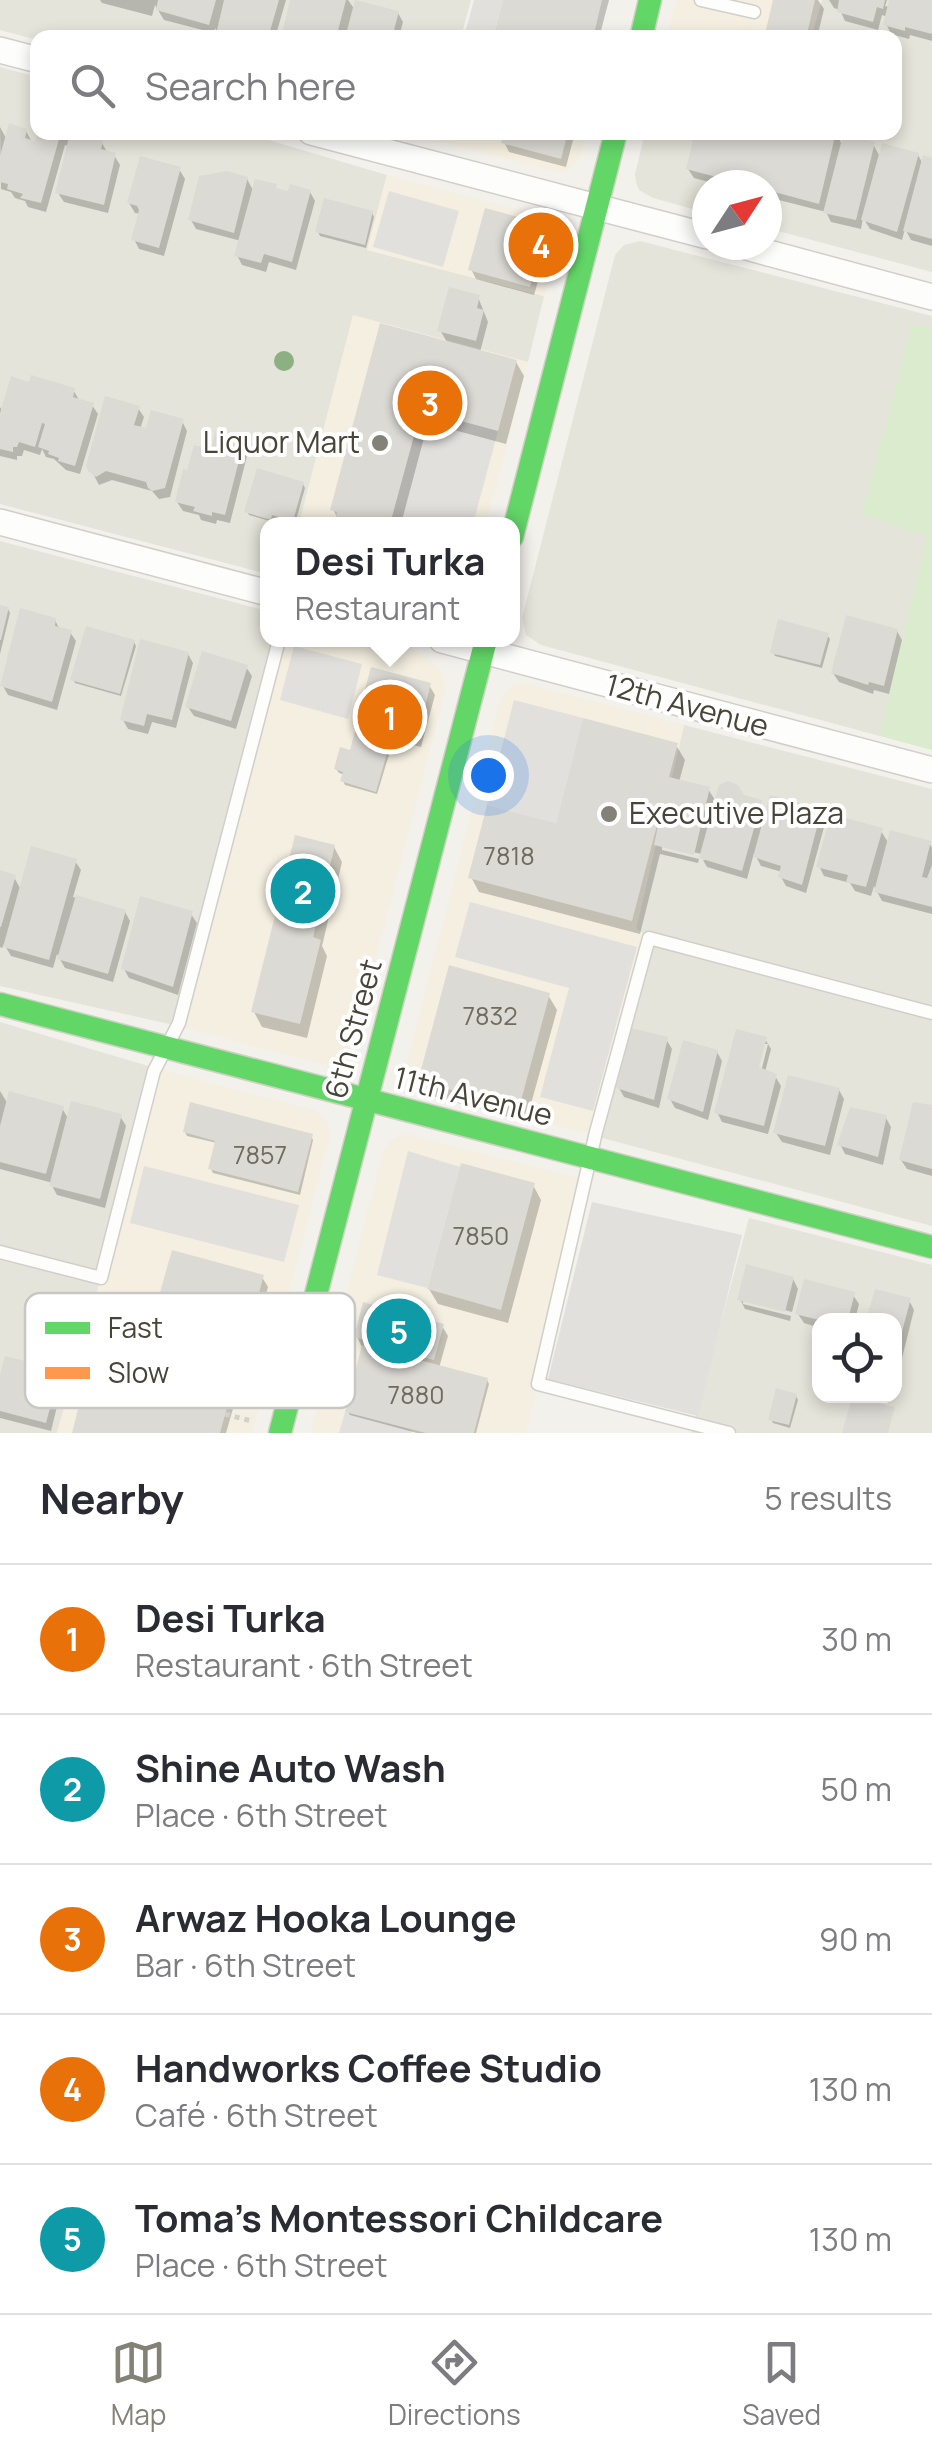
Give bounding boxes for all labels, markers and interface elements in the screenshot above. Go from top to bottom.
search box [30,30,902,140]
icon: search [65,58,120,113]
text: Search here [145,59,356,111]
north arrow [692,170,782,260]
pin: 4 [508,208,574,282]
pin: 3 [398,366,462,440]
place label: Liquor Mart [203,421,360,462]
marker: Liquor Mart [369,432,391,454]
popup [260,517,520,647]
text: Desi Turka [295,534,485,586]
text: Restaurant [295,586,460,630]
street label: 12th Avenue [601,663,774,746]
pin: 1 [358,680,422,754]
your location [463,750,514,801]
place label: Executive Plaza [629,792,844,833]
marker: Executive Plaza [598,803,620,825]
house number: 7818 [483,838,535,873]
pin: 2 [270,854,336,928]
street label: 6th Street [314,954,391,1103]
house number: 7832 [462,998,518,1033]
street label: 11th Avenue [390,1056,557,1135]
house number: 7857 [233,1137,287,1172]
house number: 7850 [453,1218,509,1253]
legend [25,1293,355,1408]
pin: 5 [366,1294,432,1368]
text: Fast [108,1308,163,1346]
map controls [812,1313,902,1403]
button: locate [812,1313,902,1403]
text: Slow [108,1353,169,1391]
house number: 7880 [388,1377,444,1412]
text: Nearby [40,1469,184,1527]
text: 5 results [764,1476,892,1520]
text: Desi Turka [135,1591,326,1643]
text: 1 [65,1617,80,1661]
text: 30 m [821,1617,892,1661]
text: Restaurant · 6th Street [135,1643,473,1687]
text: Shine Auto Wash [135,1741,446,1793]
text: 2 [63,1767,82,1811]
text: 50 m [820,1767,892,1811]
text: Place · 6th Street [135,1793,388,1837]
text: Arwaz Hooka Lounge [135,1891,517,1943]
text: 3 [63,1917,82,1961]
text: 90 m [819,1917,892,1961]
text: Bar · 6th Street [135,1943,356,1987]
text: Handworks Coffee Studio [135,2041,602,2093]
text: 4 [63,2067,82,2111]
text: 130 m [809,2067,892,2111]
text: Café · 6th Street [135,2093,378,2137]
text: Toma's Montessori Childcare [135,2191,663,2243]
text: 5 [63,2217,82,2261]
text: 130 m [809,2217,892,2261]
text: Place · 6th Street [135,2243,388,2287]
tab: Map [111,2335,166,2433]
tab: Directions [388,2335,521,2433]
tab: Saved [742,2335,821,2433]

